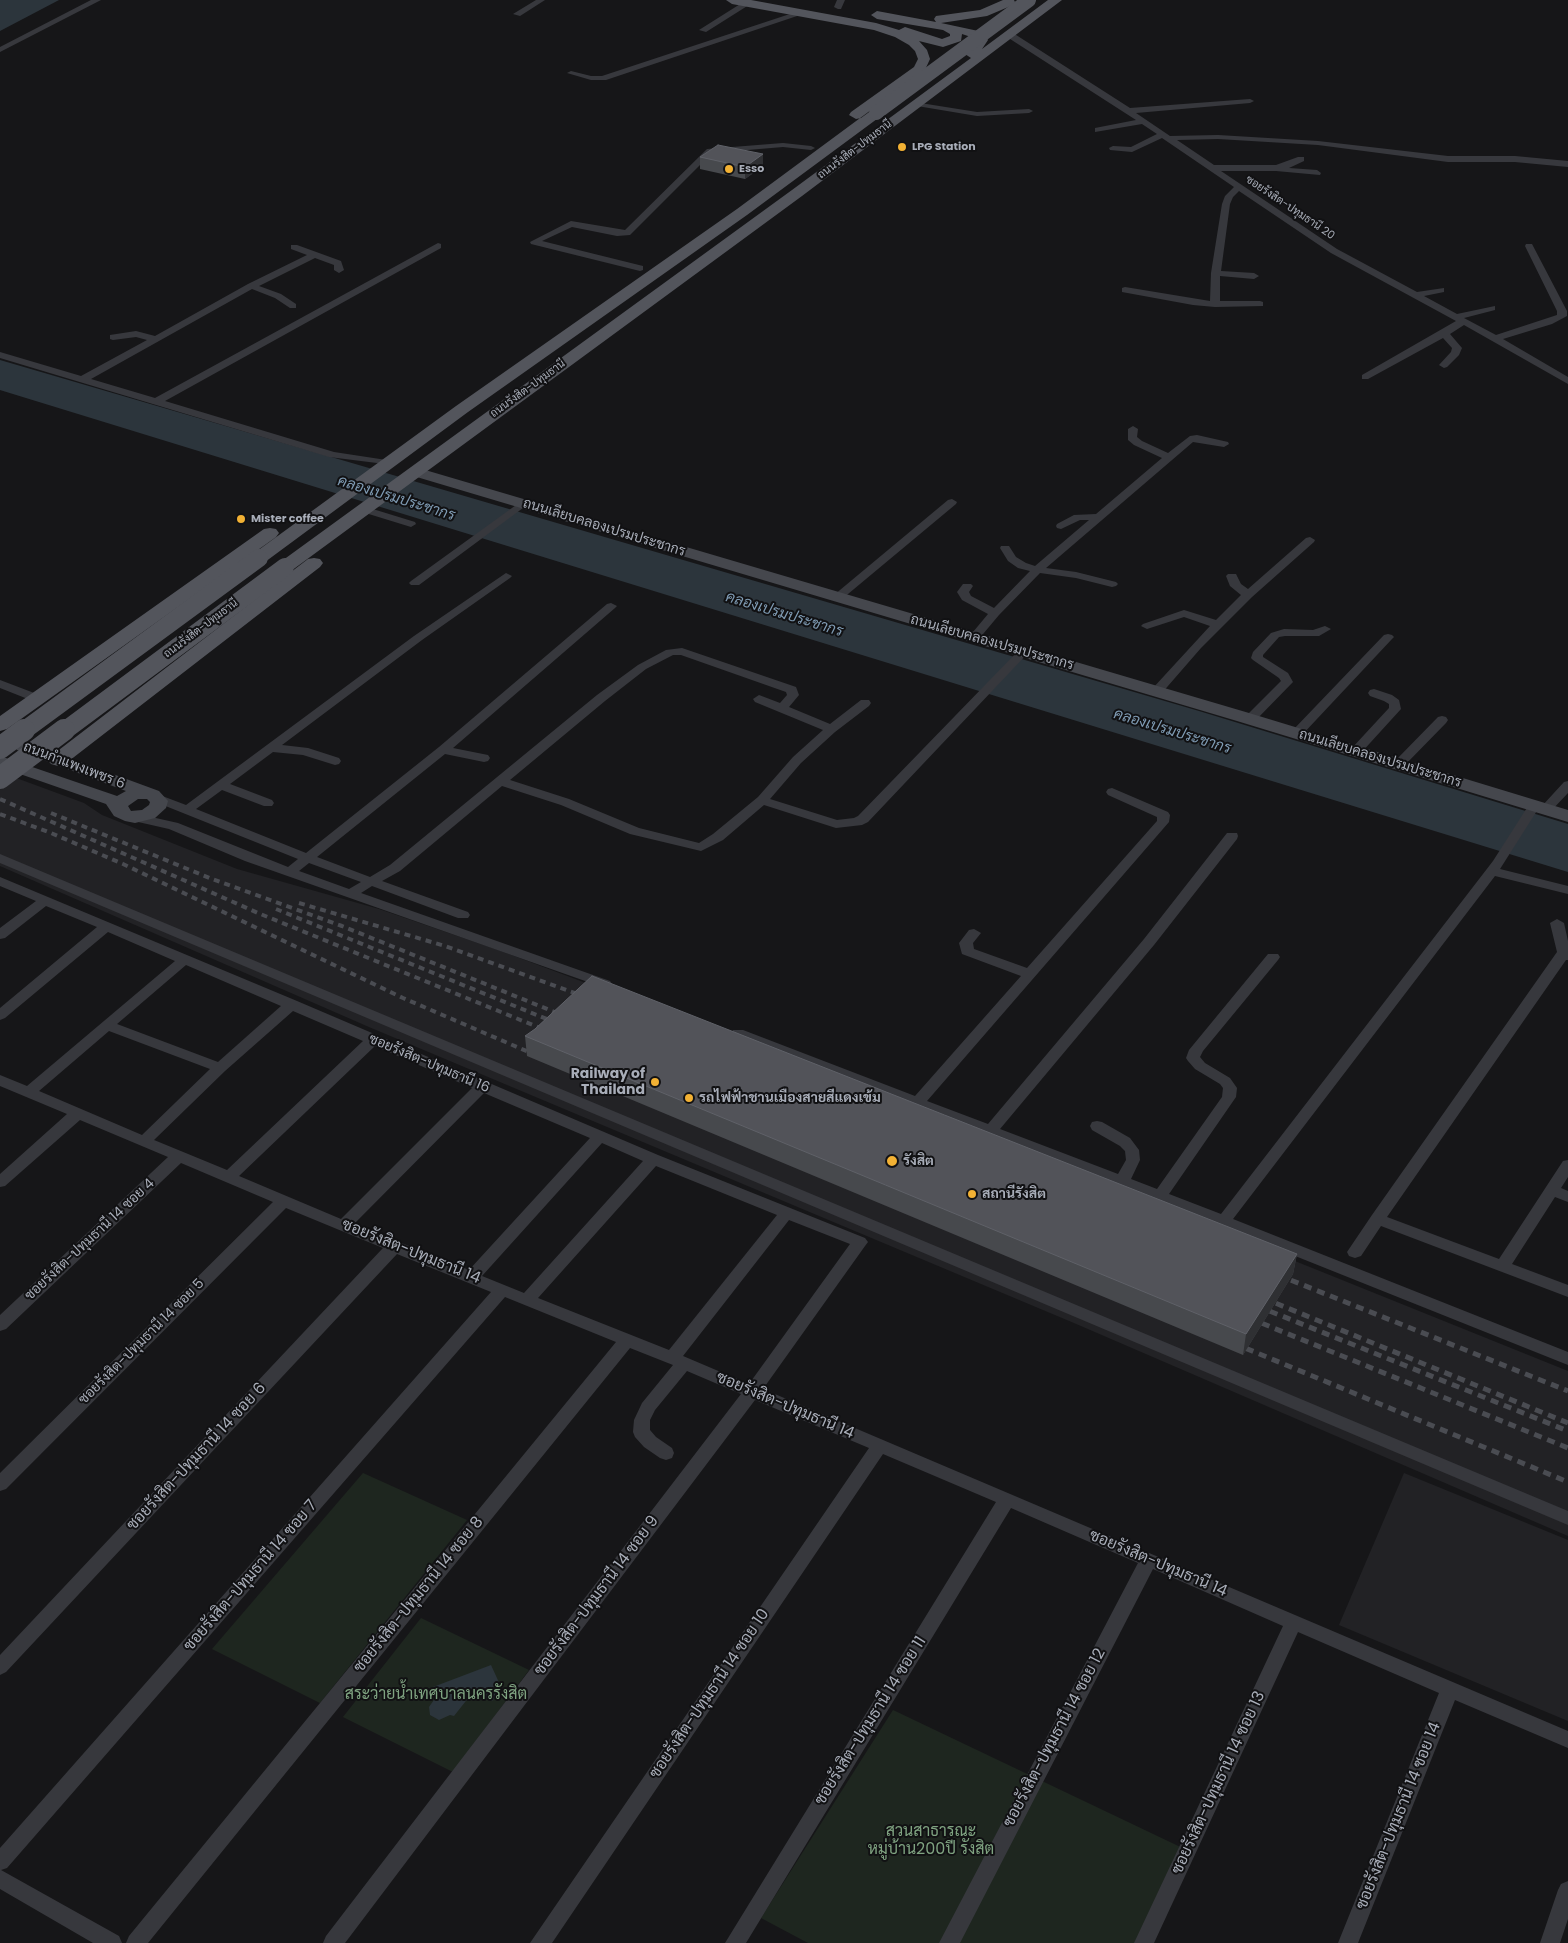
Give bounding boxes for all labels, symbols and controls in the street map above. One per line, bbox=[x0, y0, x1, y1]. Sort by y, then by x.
street label: ถนนรังสิต-ปทุมธานี bbox=[815, 118, 895, 182]
place label: LPG Station bbox=[912, 140, 976, 154]
marker: LPG Station bbox=[896, 141, 908, 153]
place label: Esso bbox=[739, 162, 764, 176]
marker: Esso bbox=[723, 163, 735, 175]
street label: ซอยรังสิต-ปทุมธานี 20 bbox=[1243, 173, 1337, 243]
street label: ถนนรังสิต-ปทุมธานี bbox=[488, 357, 568, 421]
water label: คลองเปรมประชากร bbox=[335, 473, 457, 525]
street label: ถนนเลียบคลองเปรมประชากร bbox=[521, 495, 687, 561]
place label: Mister coffee bbox=[251, 512, 324, 526]
marker: Mister coffee bbox=[235, 513, 247, 525]
water label: คลองเปรมประชากร bbox=[723, 589, 845, 641]
street label: ถนนรังสิต-ปทุมธานี bbox=[161, 597, 241, 661]
street label: ถนนเลียบคลองเปรมประชากร bbox=[908, 612, 1076, 674]
water label: คลองเปรมประชากร bbox=[1111, 706, 1233, 758]
street label: ถนนเลียบคลองเปรมประชากร bbox=[1297, 726, 1463, 792]
street label: ถนนกำแพงเพชร 6 bbox=[21, 739, 127, 793]
street label: ซอยรังสิต-ปทุมธานี 16 bbox=[366, 1031, 492, 1097]
place label: Railway of Thailand bbox=[571, 1066, 645, 1098]
marker: Railway of Thailand bbox=[649, 1076, 661, 1088]
place label: รถไฟฟ้าชานเมืองสายสีแดงเข้ม bbox=[699, 1090, 881, 1106]
marker: รถไฟฟ้าชานเมืองสายสีแดงเข้ม bbox=[683, 1092, 695, 1104]
place label: รังสิต bbox=[903, 1153, 934, 1169]
marker: รังสิต bbox=[885, 1154, 899, 1168]
street label: ซอยรังสิต-ปทุมธานี 14 ซอย 4 bbox=[22, 1176, 158, 1304]
place label: สถานีรังสิต bbox=[982, 1186, 1046, 1202]
marker: สถานีรังสิต bbox=[966, 1188, 978, 1200]
street label: ซอยรังสิต-ปทุมธานี 14 bbox=[339, 1215, 483, 1289]
street label: ซอยรังสิต-ปทุมธานี 14 ซอย 5 bbox=[76, 1276, 208, 1408]
street label: ซอยรังสิต-ปทุมธานี 14 bbox=[713, 1368, 857, 1444]
street label: ซอยรังสิต-ปทุมธานี 14 ซอย 6 bbox=[123, 1379, 271, 1535]
street label: ซอยรังสิต-ปทุมธานี 14 ซอย 7 bbox=[180, 1497, 322, 1655]
street label: ซอยรังสิต-ปทุมธานี 14 ซอย 9 bbox=[531, 1512, 663, 1680]
street label: ซอยรังสิต-ปทุมธานี 14 ซอย 8 bbox=[350, 1513, 488, 1677]
street label: ซอยรังสิต-ปทุมธานี 14 bbox=[1086, 1526, 1230, 1602]
street label: ซอยรังสิต-ปทุมธานี 14 ซอย 10 bbox=[646, 1606, 774, 1782]
street label: ซอยรังสิต-ปทุมธานี 14 ซอย 11 bbox=[811, 1633, 931, 1809]
street label: ซอยรังสิต-ปทุมธานี 14 ซอย 12 bbox=[1000, 1645, 1110, 1831]
park label: สระว่ายน้ำเทศบาลนครรังสิต bbox=[345, 1685, 527, 1705]
street label: ซอยรังสิต-ปทุมธานี 14 ซอย 13 bbox=[1168, 1688, 1270, 1878]
street label: ซอยรังสิต-ปทุมธานี 14 ซอย 14 bbox=[1353, 1720, 1445, 1912]
park label: สวนสาธารณะ หมู่บ้าน200ปี รังสิต bbox=[868, 1822, 994, 1860]

